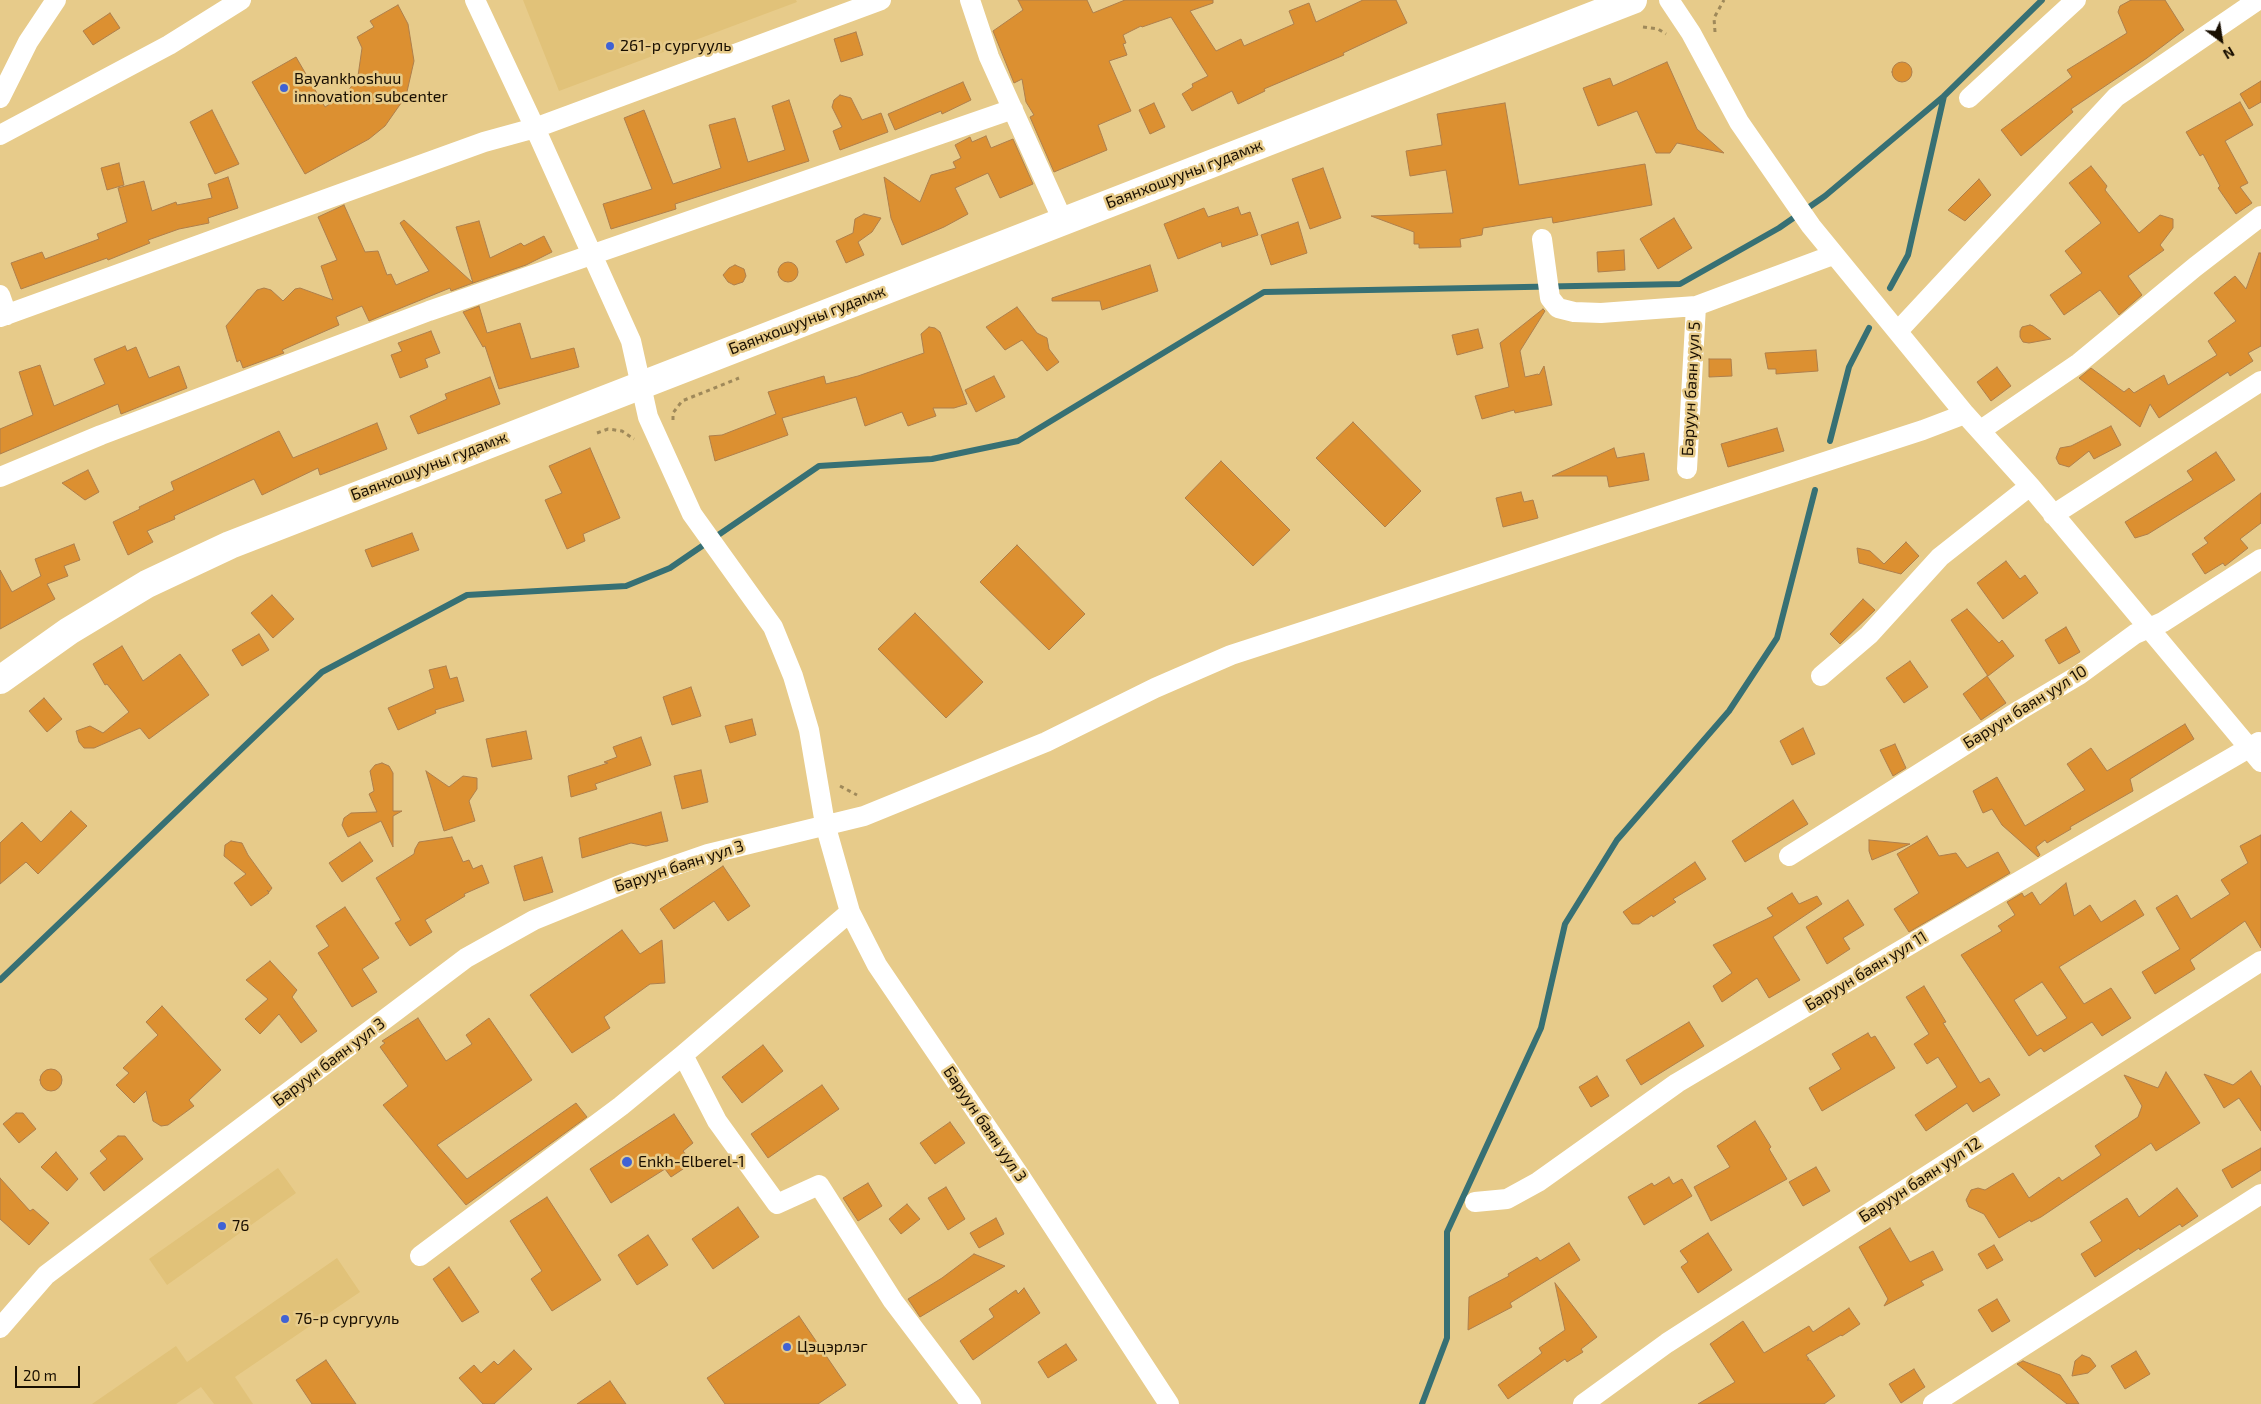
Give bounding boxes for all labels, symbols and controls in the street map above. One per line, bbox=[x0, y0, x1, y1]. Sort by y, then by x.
north arrow bbox=[2196, 15, 2246, 65]
place label: 261-р сургууль bbox=[620, 36, 731, 56]
marker: 261-р сургууль bbox=[604, 40, 616, 52]
text: N bbox=[2220, 43, 2238, 63]
place label: Bayankhoshuu innovation subcenter bbox=[294, 69, 448, 107]
marker: Bayankhoshuu innovation subcenter bbox=[278, 82, 290, 94]
street label: Баянхошууны гудамж bbox=[1103, 135, 1265, 213]
street label: Баянхошууны гудамж bbox=[726, 281, 888, 359]
street label: Баруун баян уул 5 bbox=[1678, 321, 1704, 457]
street label: Баянхошууны гудамж bbox=[348, 427, 510, 505]
street label: Баруун баян уул 10 bbox=[1960, 661, 2090, 753]
street label: Баруун баян уул 3 bbox=[612, 836, 746, 896]
street label: Баруун баян уул 11 bbox=[1802, 927, 1930, 1015]
street label: Баруун баян уул 3 bbox=[269, 1014, 389, 1110]
street label: Баруун баян уул 3 bbox=[939, 1063, 1031, 1185]
street label: Баруун баян уул 12 bbox=[1855, 1133, 1985, 1227]
place label: Enkh-Elberel-1 bbox=[638, 1152, 745, 1172]
marker: Enkh-Elberel-1 bbox=[620, 1155, 634, 1169]
place label: 76 bbox=[232, 1216, 249, 1236]
marker: 76 bbox=[216, 1220, 228, 1232]
place label: 76-р сургууль bbox=[295, 1309, 399, 1329]
marker: 76-р сургууль bbox=[279, 1313, 291, 1325]
place label: Цэцэрлэг bbox=[797, 1337, 868, 1357]
marker: Цэцэрлэг bbox=[781, 1341, 793, 1353]
scale bar bbox=[18, 1356, 82, 1388]
text: 20 m bbox=[23, 1366, 57, 1384]

